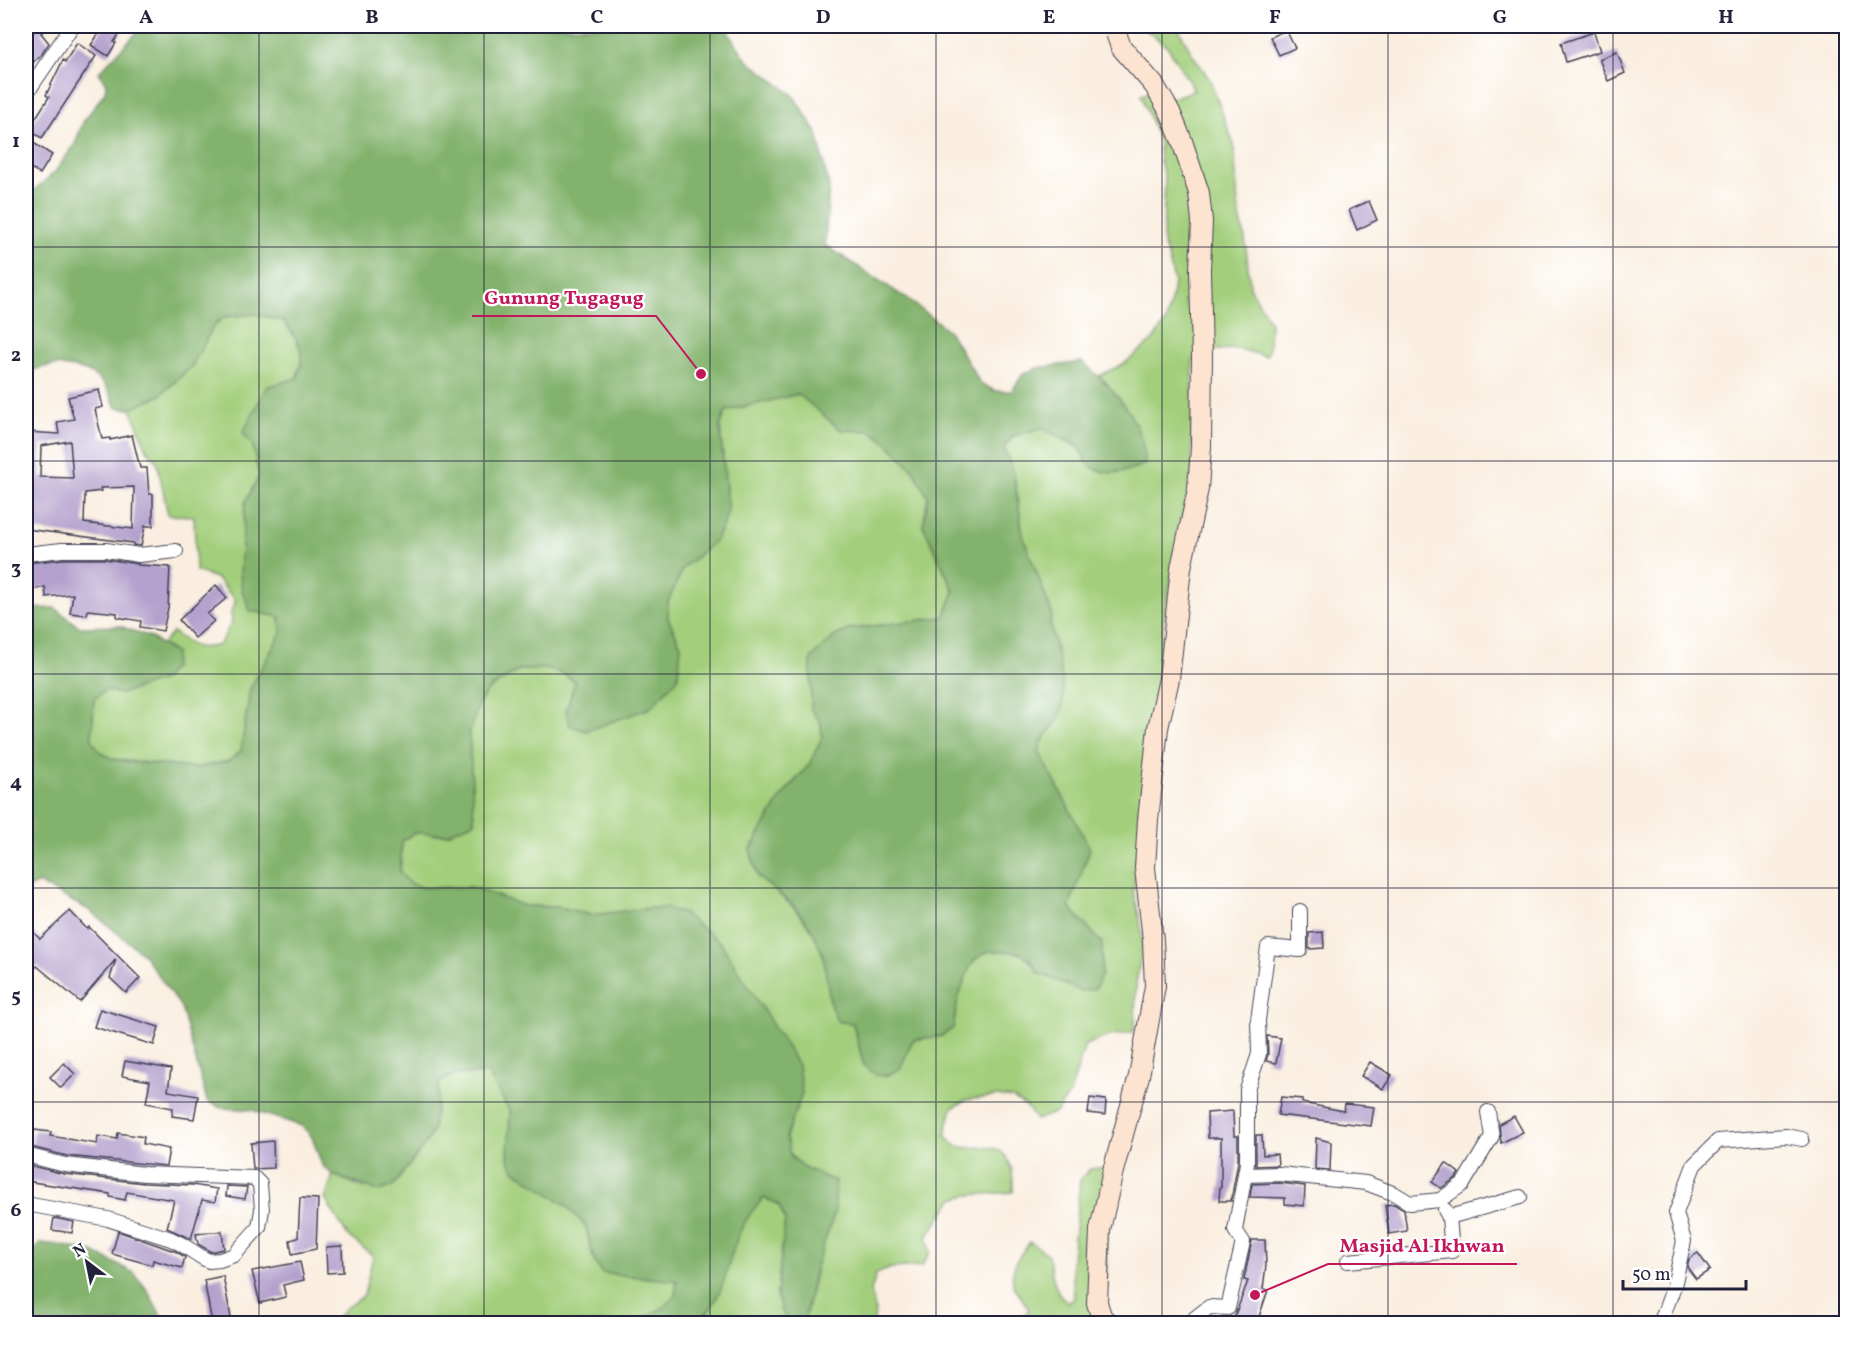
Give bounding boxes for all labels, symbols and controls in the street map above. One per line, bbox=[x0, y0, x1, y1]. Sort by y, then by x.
text: A bbox=[139, 4, 153, 32]
text: B bbox=[365, 4, 379, 32]
text: C bbox=[591, 4, 604, 32]
text: D bbox=[816, 4, 830, 32]
text: E bbox=[1043, 4, 1055, 32]
text: F bbox=[1269, 4, 1281, 32]
text: G bbox=[1493, 4, 1507, 32]
text: H bbox=[1718, 4, 1734, 32]
text: 1 bbox=[12, 128, 20, 156]
callout: Gunung Tugagug bbox=[472, 278, 656, 316]
text: Gunung Tugagug bbox=[484, 285, 644, 313]
text: 2 bbox=[11, 342, 21, 370]
text: 3 bbox=[11, 555, 21, 583]
text: 4 bbox=[10, 769, 22, 797]
text: 5 bbox=[11, 983, 21, 1011]
text: 6 bbox=[11, 1197, 22, 1225]
callout: Masjid Al Ikhwan bbox=[1328, 1226, 1517, 1264]
north arrow bbox=[57, 1232, 117, 1292]
text: Masjid Al Ikhwan bbox=[1339, 1233, 1505, 1261]
text: N bbox=[69, 1238, 91, 1263]
scale bar bbox=[1623, 1253, 1746, 1291]
text: 50 m bbox=[1632, 1263, 1671, 1288]

